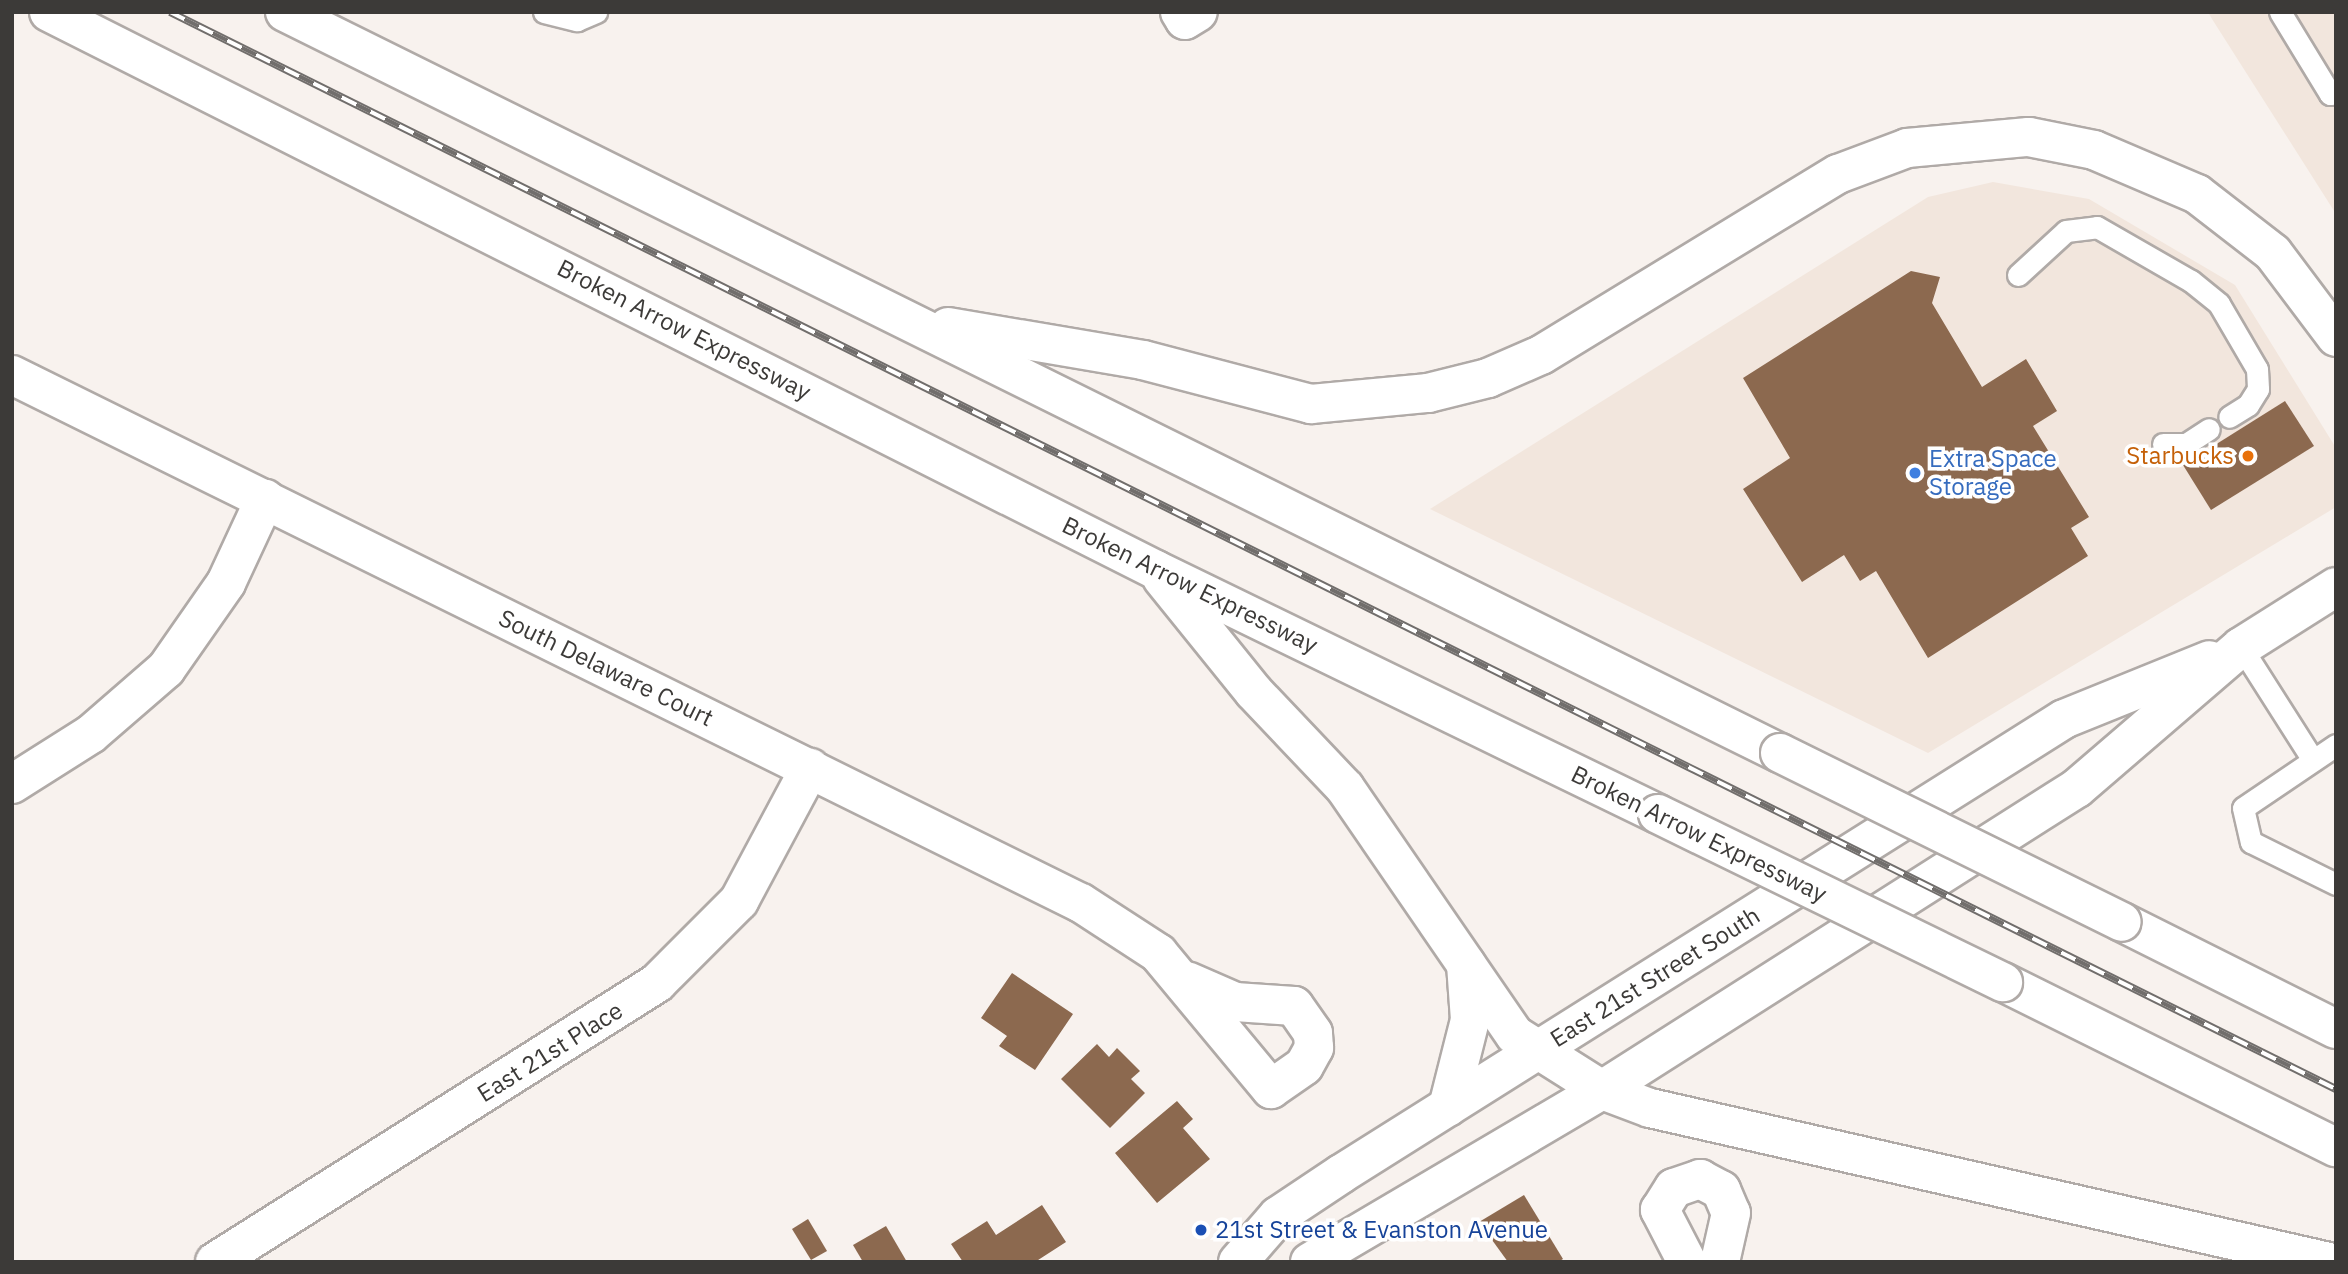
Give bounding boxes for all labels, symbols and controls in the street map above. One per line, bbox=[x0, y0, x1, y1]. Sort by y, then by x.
street label: Broken Arrow Expressway bbox=[552, 253, 816, 407]
place label: Starbucks bbox=[2126, 442, 2234, 470]
place label: Extra Space Storage bbox=[1929, 445, 2057, 501]
marker: Starbucks bbox=[2240, 448, 2256, 464]
marker: Extra Space Storage bbox=[1907, 465, 1923, 481]
street label: Broken Arrow Expressway bbox=[1058, 511, 1322, 659]
street label: South Delaware Court bbox=[494, 604, 718, 732]
street label: Broken Arrow Expressway bbox=[1567, 760, 1831, 908]
street label: East 21st Street South bbox=[1545, 901, 1765, 1053]
street label: East 21st Place bbox=[472, 996, 628, 1108]
place label: 21st Street & Evanston Avenue bbox=[1215, 1216, 1548, 1244]
marker: 21st Street & Evanston Avenue bbox=[1193, 1222, 1209, 1238]

